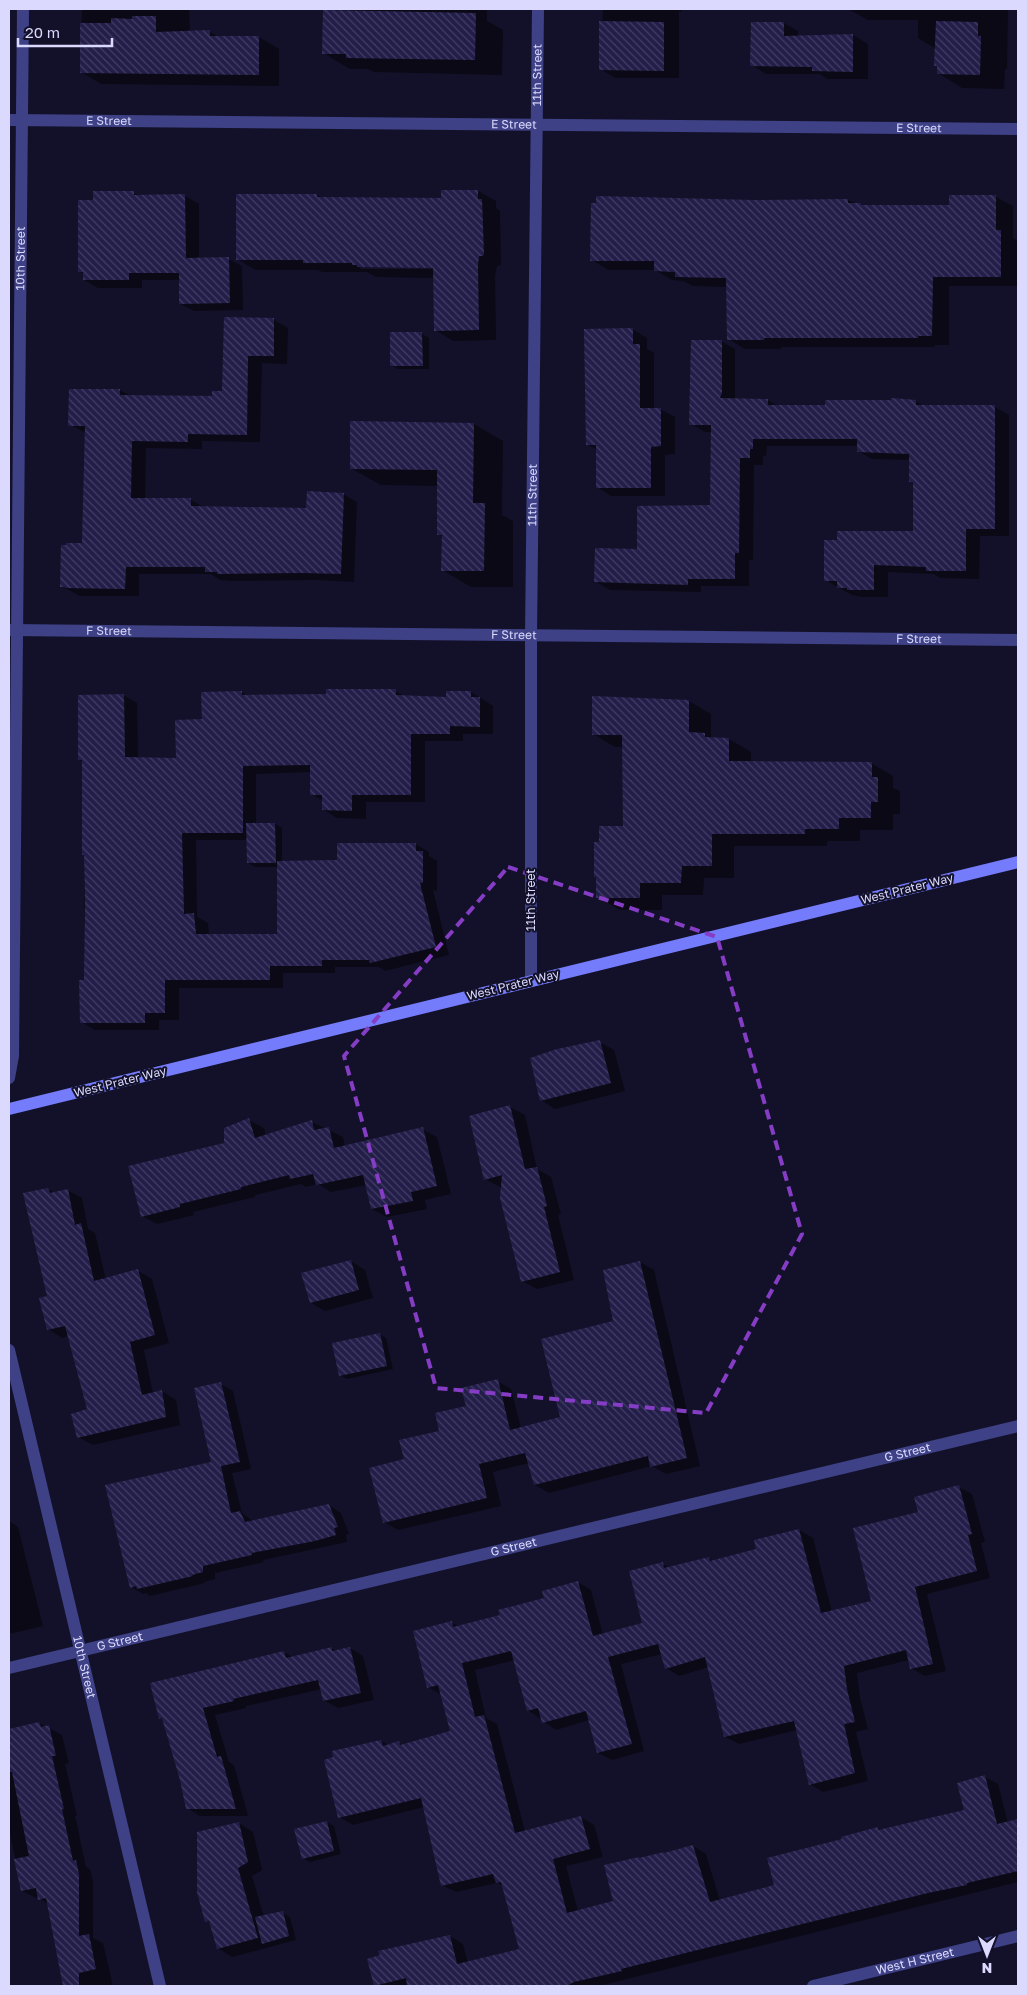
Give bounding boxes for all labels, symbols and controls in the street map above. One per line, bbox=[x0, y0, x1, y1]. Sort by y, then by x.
scale bar bbox=[18, 15, 111, 47]
text: 20 m bbox=[25, 23, 60, 41]
street label: 11th Street bbox=[529, 44, 545, 106]
street label: E Street bbox=[86, 113, 132, 128]
street label: E Street bbox=[491, 116, 537, 132]
street label: E Street bbox=[896, 120, 942, 135]
street label: 10th Street bbox=[12, 226, 28, 291]
street label: 11th Street bbox=[524, 464, 540, 526]
street label: F Street bbox=[86, 623, 132, 638]
street label: F Street bbox=[491, 627, 537, 642]
street label: F Street bbox=[896, 631, 942, 646]
street label: 11th Street bbox=[523, 869, 538, 931]
street label: West Prater Way bbox=[859, 870, 955, 907]
street label: West Prater Way bbox=[465, 966, 561, 1003]
street label: West Prater Way bbox=[72, 1063, 168, 1100]
street label: G Street bbox=[883, 1439, 932, 1465]
street label: G Street bbox=[489, 1534, 538, 1559]
street label: G Street bbox=[95, 1628, 145, 1654]
street label: 10th Street bbox=[70, 1634, 100, 1700]
north arrow bbox=[962, 1930, 1012, 1980]
street label: West H Street bbox=[874, 1944, 956, 1977]
text: N bbox=[982, 1960, 992, 1977]

